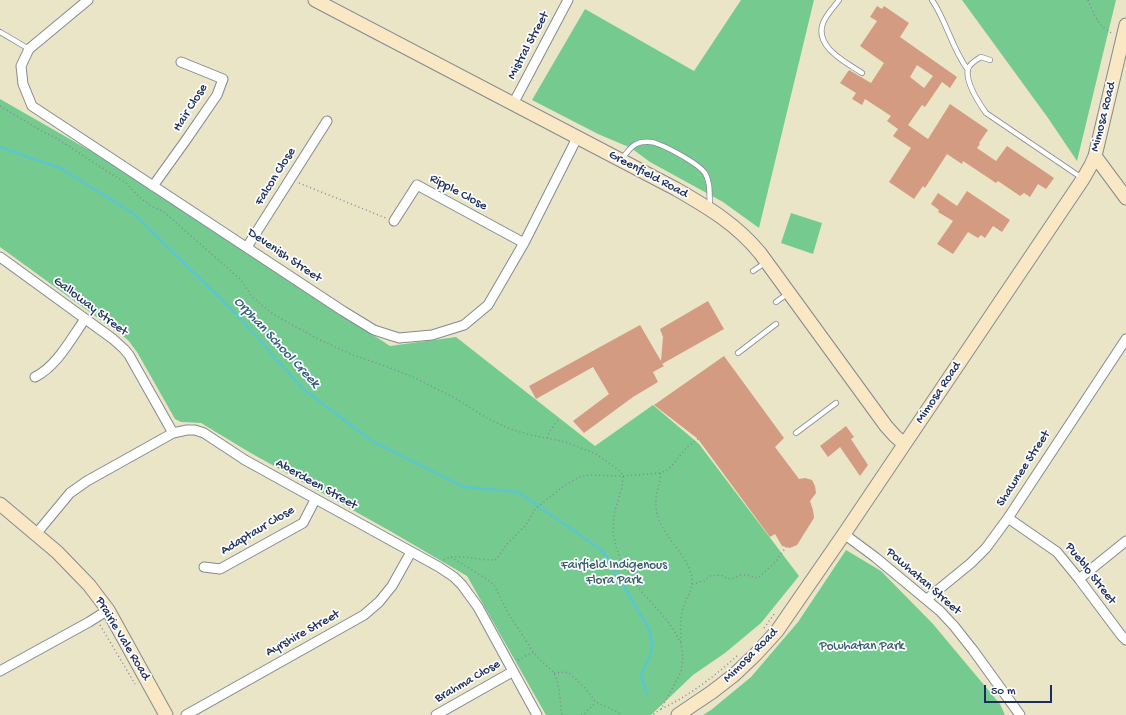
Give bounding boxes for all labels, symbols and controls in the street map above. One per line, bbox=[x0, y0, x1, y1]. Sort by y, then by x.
street label: Mistral Street bbox=[505, 10, 553, 82]
street label: Hair Close bbox=[170, 81, 212, 135]
street label: Mimosa Road bbox=[1088, 81, 1120, 153]
street label: Falcon Close bbox=[252, 145, 300, 209]
street label: Greenfield Road bbox=[606, 147, 690, 203]
street label: Ripple Close bbox=[426, 171, 490, 215]
street label: Devenish Street bbox=[244, 225, 324, 287]
street label: Galloway Street bbox=[50, 274, 130, 340]
water label: Orphan School Creek bbox=[229, 294, 323, 392]
street label: Mimosa Road bbox=[913, 359, 965, 427]
street label: Shawnee Street bbox=[994, 428, 1054, 510]
street label: Aberdeen Street bbox=[273, 456, 359, 514]
street label: Adaptaur Close bbox=[218, 503, 298, 559]
street label: Pueblo Street bbox=[1061, 540, 1119, 608]
street label: Powhatan Street bbox=[882, 545, 964, 619]
park label: Fairfield Indigenous Flora Park bbox=[561, 558, 667, 589]
street label: Prairie Vale Road bbox=[91, 594, 153, 684]
street label: Ayrshire Street bbox=[263, 607, 343, 661]
street label: Mimosa Road bbox=[720, 625, 782, 687]
park label: Powhatan Park bbox=[820, 639, 904, 655]
street label: Brahma Close bbox=[432, 657, 504, 707]
scale bar bbox=[986, 677, 1054, 703]
text: 50 m bbox=[991, 685, 1016, 699]

